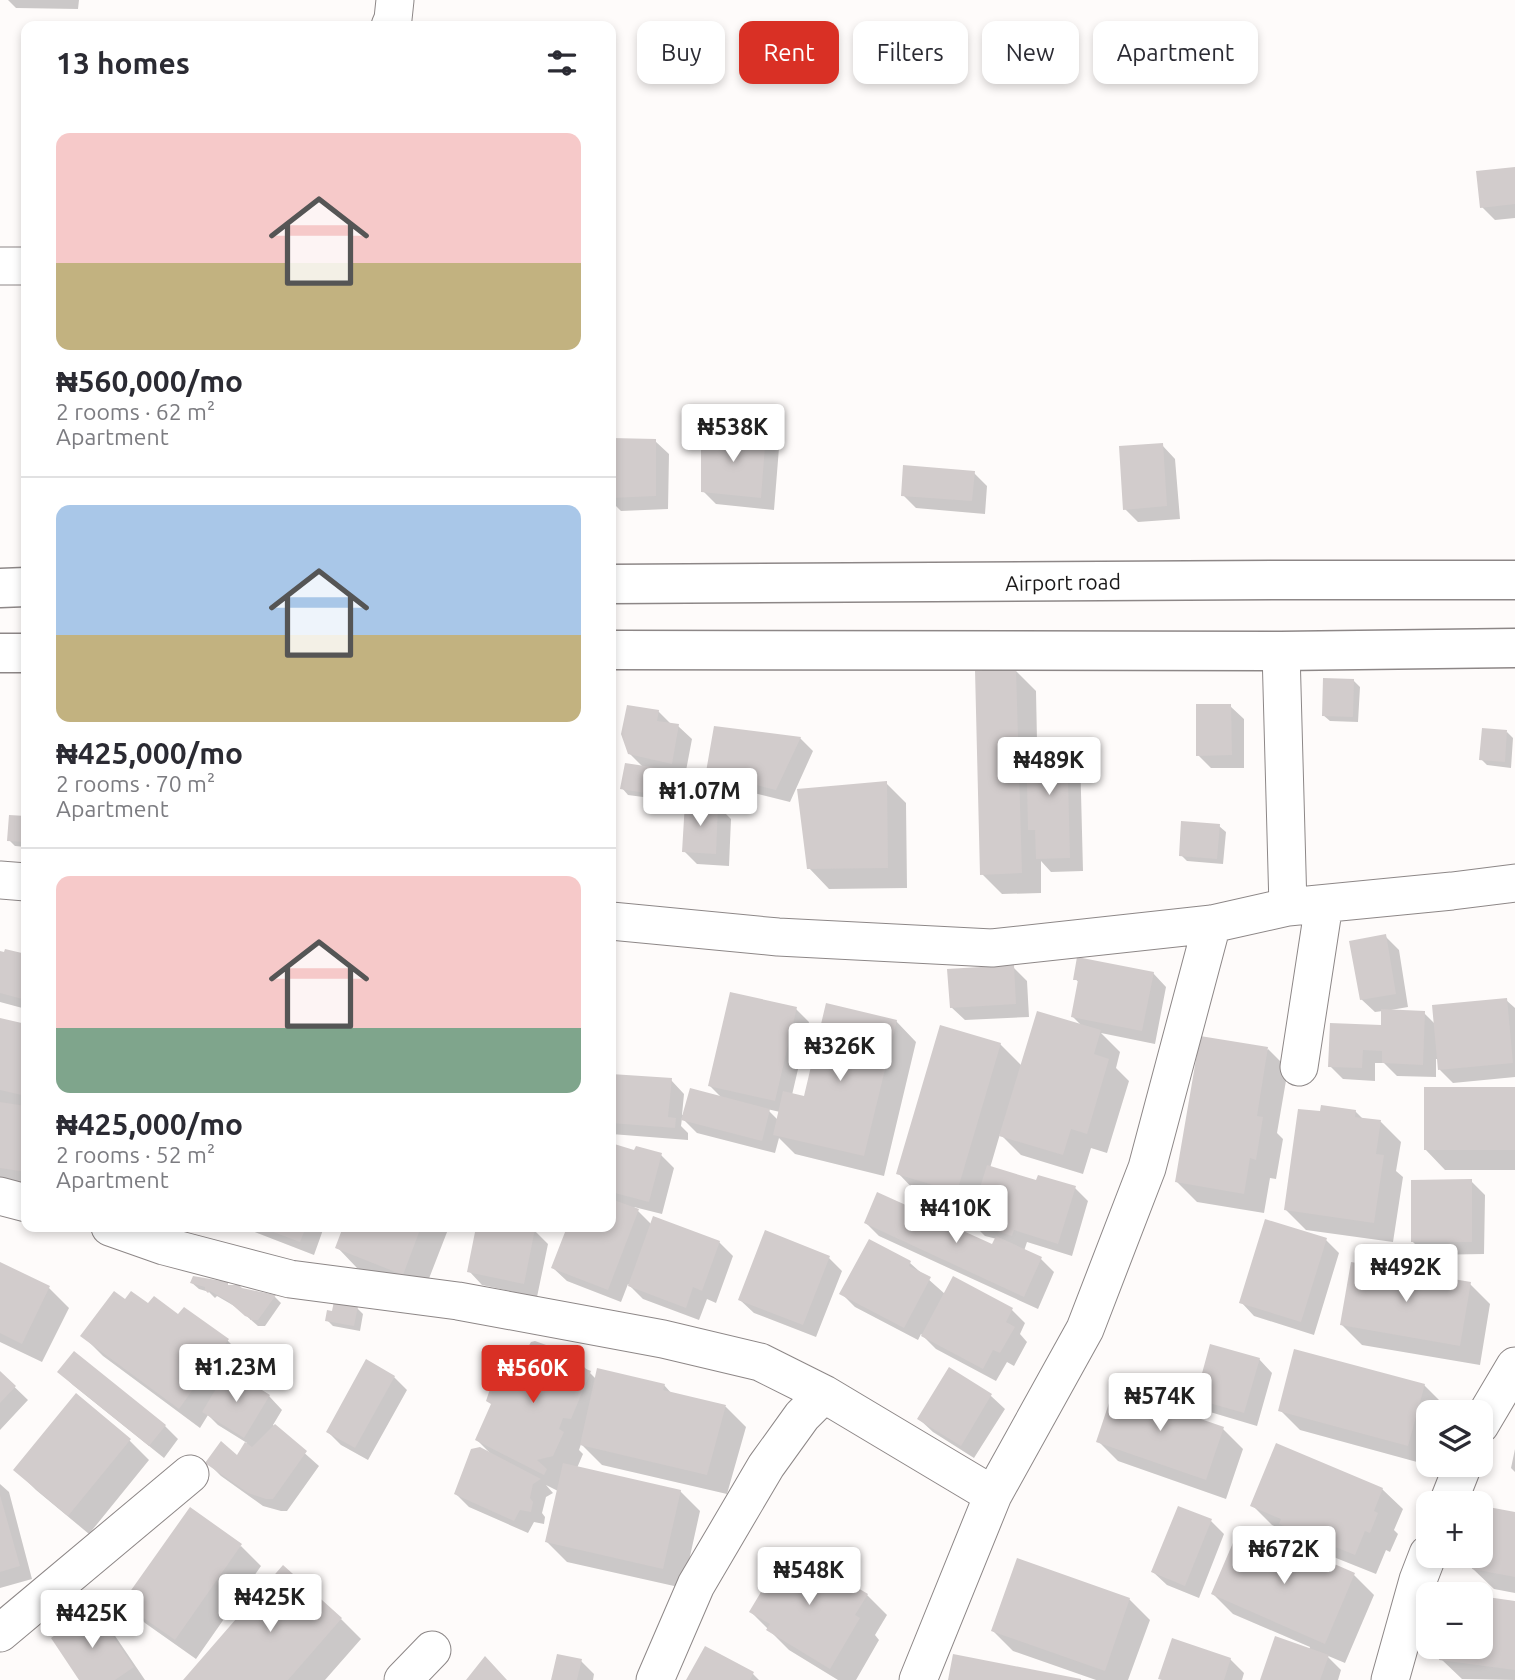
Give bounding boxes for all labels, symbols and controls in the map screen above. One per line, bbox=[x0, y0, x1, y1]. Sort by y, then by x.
chip: Buy bbox=[637, 21, 725, 84]
chip: Rent bbox=[739, 21, 839, 84]
chip: Filters bbox=[853, 21, 968, 84]
chip: New bbox=[982, 21, 1079, 84]
chip: Apartment bbox=[1093, 21, 1258, 84]
icon: filters bbox=[543, 44, 581, 82]
text: 13 homes bbox=[56, 46, 190, 80]
icon: home bbox=[256, 178, 382, 304]
text: ₦560,000/mo bbox=[56, 364, 243, 398]
text: 2 rooms · 62 m² bbox=[56, 399, 215, 424]
pin: ₦538K bbox=[684, 405, 782, 464]
text: ₦538K bbox=[698, 414, 768, 439]
text: Apartment bbox=[56, 424, 169, 449]
icon: home bbox=[256, 550, 382, 676]
street label: Airport road bbox=[1005, 569, 1121, 595]
text: ₦425,000/mo bbox=[56, 736, 243, 770]
pin: ₦489K bbox=[1000, 738, 1098, 797]
text: ₦489K bbox=[1014, 747, 1084, 772]
pin: ₦1.07M bbox=[643, 768, 757, 828]
text: 2 rooms · 70 m² bbox=[56, 771, 215, 796]
text: ₦1.07M bbox=[659, 778, 741, 803]
text: Apartment bbox=[56, 796, 169, 821]
icon: home bbox=[256, 921, 382, 1047]
pin: ₦326K bbox=[791, 1024, 889, 1083]
text: ₦326K bbox=[805, 1033, 875, 1058]
text: ₦425,000/mo bbox=[56, 1107, 243, 1141]
text: 2 rooms · 52 m² bbox=[56, 1142, 215, 1167]
text: Apartment bbox=[56, 1167, 169, 1192]
pin: ₦410K bbox=[907, 1186, 1005, 1245]
text: ₦410K bbox=[921, 1195, 991, 1220]
pin: ₦492K bbox=[1357, 1244, 1455, 1304]
text: ₦492K bbox=[1371, 1254, 1441, 1279]
pin: ₦1.23M bbox=[179, 1344, 293, 1404]
pin: ₦560K bbox=[484, 1346, 582, 1405]
text: ₦1.23M bbox=[195, 1354, 277, 1379]
text: ₦560K bbox=[498, 1355, 568, 1380]
pin: ₦574K bbox=[1111, 1374, 1209, 1433]
text: ₦574K bbox=[1125, 1383, 1195, 1408]
map controls bbox=[1416, 1400, 1493, 1659]
button: layers bbox=[1416, 1400, 1493, 1477]
button: + bbox=[1416, 1491, 1493, 1568]
pin: ₦672K bbox=[1235, 1526, 1333, 1586]
text: ₦672K bbox=[1249, 1536, 1319, 1561]
pin: ₦548K bbox=[760, 1548, 858, 1607]
text: ₦548K bbox=[774, 1557, 844, 1582]
pin: ₦425K bbox=[221, 1574, 319, 1634]
button: − bbox=[1416, 1582, 1493, 1659]
text: ₦425K bbox=[235, 1584, 305, 1609]
pin: ₦425K bbox=[43, 1590, 141, 1650]
text: ₦425K bbox=[57, 1600, 127, 1625]

